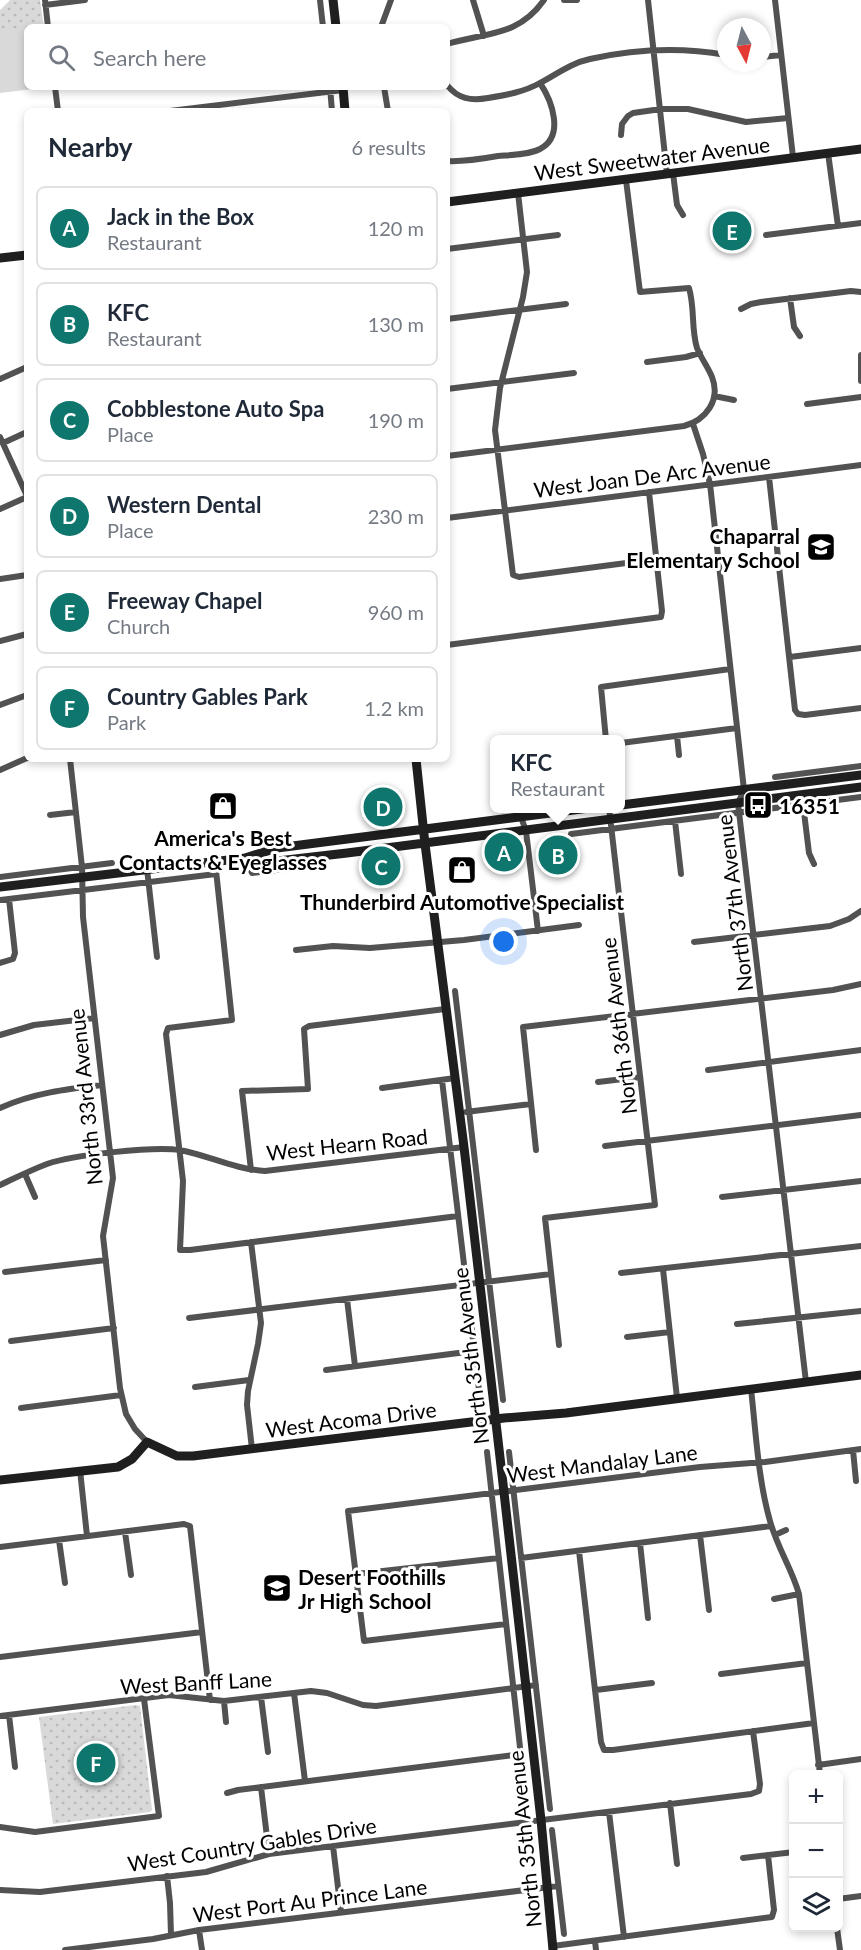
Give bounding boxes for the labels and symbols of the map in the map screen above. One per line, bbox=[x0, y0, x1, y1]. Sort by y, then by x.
north arrow bbox=[717, 18, 771, 72]
street label: West Sweetwater Avenue bbox=[533, 131, 771, 185]
pin: E bbox=[712, 208, 752, 254]
street label: West Joan De Arc Avenue bbox=[532, 448, 772, 502]
place label: Chaparral Elementary School bbox=[626, 523, 800, 572]
school or university icon: Chaparral Elementary School bbox=[805, 531, 837, 563]
pin: D bbox=[364, 784, 403, 830]
bus stop icon: 16351 bbox=[742, 789, 774, 821]
shop icon: America's Best Contacts & Eyeglasses bbox=[207, 790, 239, 822]
place label: 16351 bbox=[779, 793, 840, 818]
street label: North 37th Avenue bbox=[711, 813, 757, 993]
place label: America's Best Contacts & Eyeglasses bbox=[119, 825, 327, 874]
pin: A bbox=[484, 830, 524, 874]
pin: B bbox=[538, 832, 578, 878]
pin: C bbox=[362, 844, 400, 888]
shop icon: Thunderbird Automotive Specialist bbox=[446, 854, 478, 886]
place label: Thunderbird Automotive Specialist bbox=[300, 889, 624, 914]
your location bbox=[489, 927, 518, 956]
street label: North 36th Avenue bbox=[595, 936, 641, 1116]
street label: North 33rd Avenue bbox=[63, 1007, 107, 1187]
street label: West Hearn Road bbox=[265, 1123, 429, 1165]
street label: North 35th Avenue bbox=[447, 1266, 493, 1446]
street label: West Acoma Drive bbox=[264, 1396, 438, 1442]
street label: West Mandalay Lane bbox=[505, 1439, 699, 1487]
place label: Desert Foothills Jr High School bbox=[298, 1564, 446, 1613]
school or university icon: Desert Foothills Jr High School bbox=[261, 1572, 293, 1604]
street label: West Banff Lane bbox=[119, 1666, 273, 1698]
pin: F bbox=[76, 1740, 116, 1786]
street label: North 35th Avenue bbox=[502, 1749, 546, 1929]
street label: West Country Gables Drive bbox=[126, 1812, 378, 1876]
street label: West Port Au Prince Lane bbox=[192, 1873, 428, 1927]

